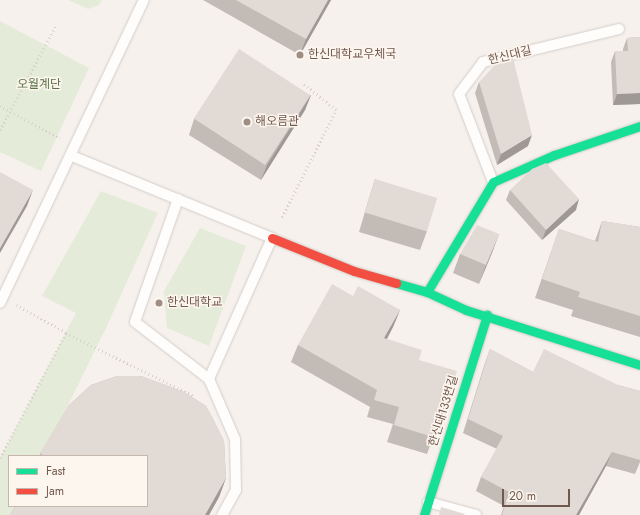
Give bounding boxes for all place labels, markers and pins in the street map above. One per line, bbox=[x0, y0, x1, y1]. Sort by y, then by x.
place label: 한신대학교우체국 bbox=[308, 48, 396, 62]
marker: 한신대학교우체국 bbox=[295, 50, 305, 60]
place label: 해오름관 bbox=[255, 115, 299, 129]
marker: 해오름관 bbox=[242, 117, 252, 127]
place label: 한신대학교 bbox=[167, 296, 222, 310]
marker: 한신대학교 bbox=[154, 298, 164, 308]

